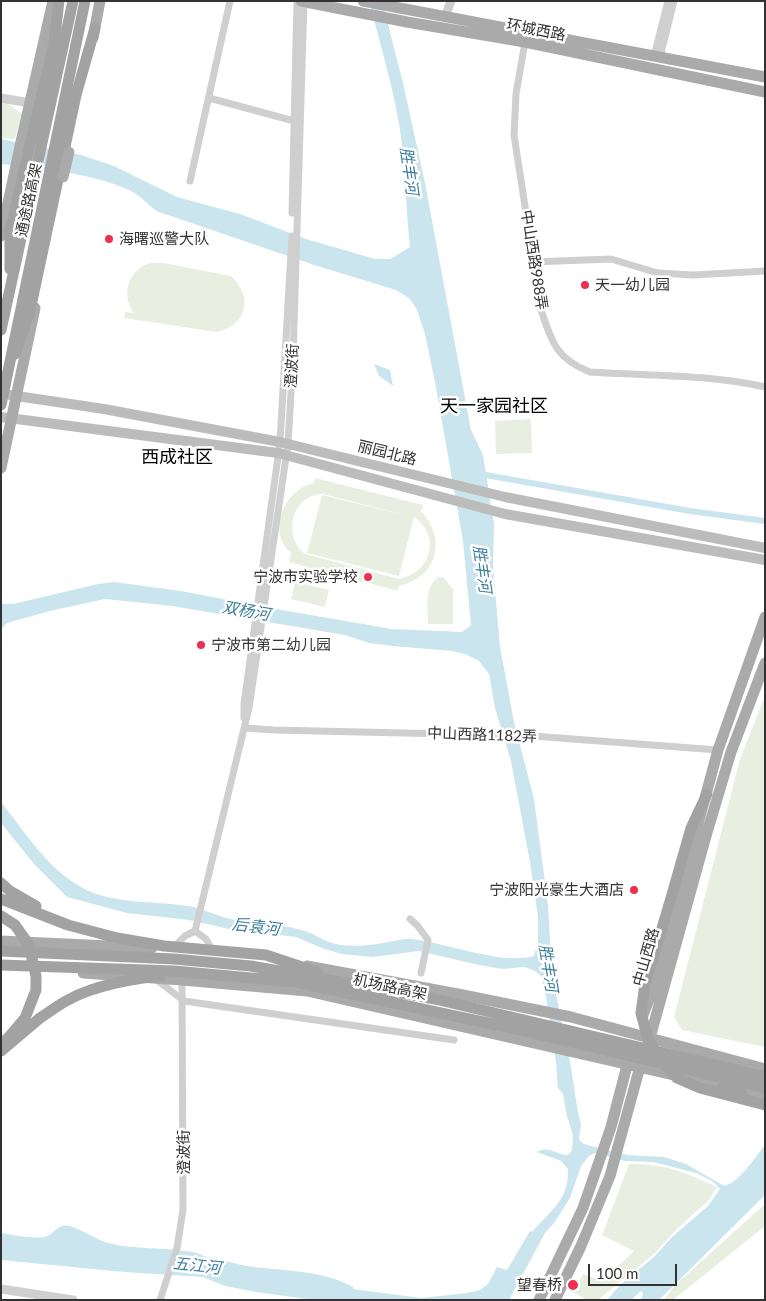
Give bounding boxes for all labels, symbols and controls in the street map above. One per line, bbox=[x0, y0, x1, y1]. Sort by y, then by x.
street label: 环城西路 bbox=[505, 15, 567, 45]
water label: 胜丰河 bbox=[396, 146, 422, 196]
street label: 通途路高架 bbox=[12, 161, 46, 239]
street label: 中山西路988弄 bbox=[517, 209, 551, 311]
place label: 海曙巡警大队 bbox=[119, 230, 209, 248]
marker: 海曙巡警大队 bbox=[103, 233, 115, 245]
place label: 天一幼儿园 bbox=[595, 276, 670, 294]
marker: 天一幼儿园 bbox=[579, 279, 591, 291]
street label: 澄波街 bbox=[282, 343, 302, 389]
district label: 天一家园社区 bbox=[440, 395, 548, 417]
street label: 丽园北路 bbox=[356, 437, 418, 469]
district label: 西成社区 bbox=[141, 446, 213, 468]
water label: 胜丰河 bbox=[469, 544, 495, 594]
place label: 宁波市实验学校 bbox=[253, 568, 358, 586]
marker: 宁波市实验学校 bbox=[362, 571, 374, 583]
water label: 双杨河 bbox=[221, 597, 271, 625]
place label: 宁波市第二幼儿园 bbox=[211, 636, 331, 654]
marker: 宁波市第二幼儿园 bbox=[195, 639, 207, 651]
street label: 中山西路1182弄 bbox=[427, 724, 537, 746]
place label: 宁波阳光豪生大酒店 bbox=[489, 881, 624, 899]
marker: 宁波阳光豪生大酒店 bbox=[628, 884, 640, 896]
water label: 后袁河 bbox=[231, 915, 281, 939]
street label: 中山西路 bbox=[629, 926, 663, 988]
water label: 胜丰河 bbox=[535, 943, 561, 993]
street label: 机场路高架 bbox=[351, 970, 429, 1004]
street label: 澄波街 bbox=[175, 1130, 193, 1174]
water label: 五江河 bbox=[172, 1254, 222, 1278]
scale bar bbox=[591, 1254, 680, 1286]
text: 100 m bbox=[596, 1264, 638, 1282]
place label: 望春桥 bbox=[517, 1276, 562, 1294]
marker: 望春桥 bbox=[566, 1278, 580, 1292]

